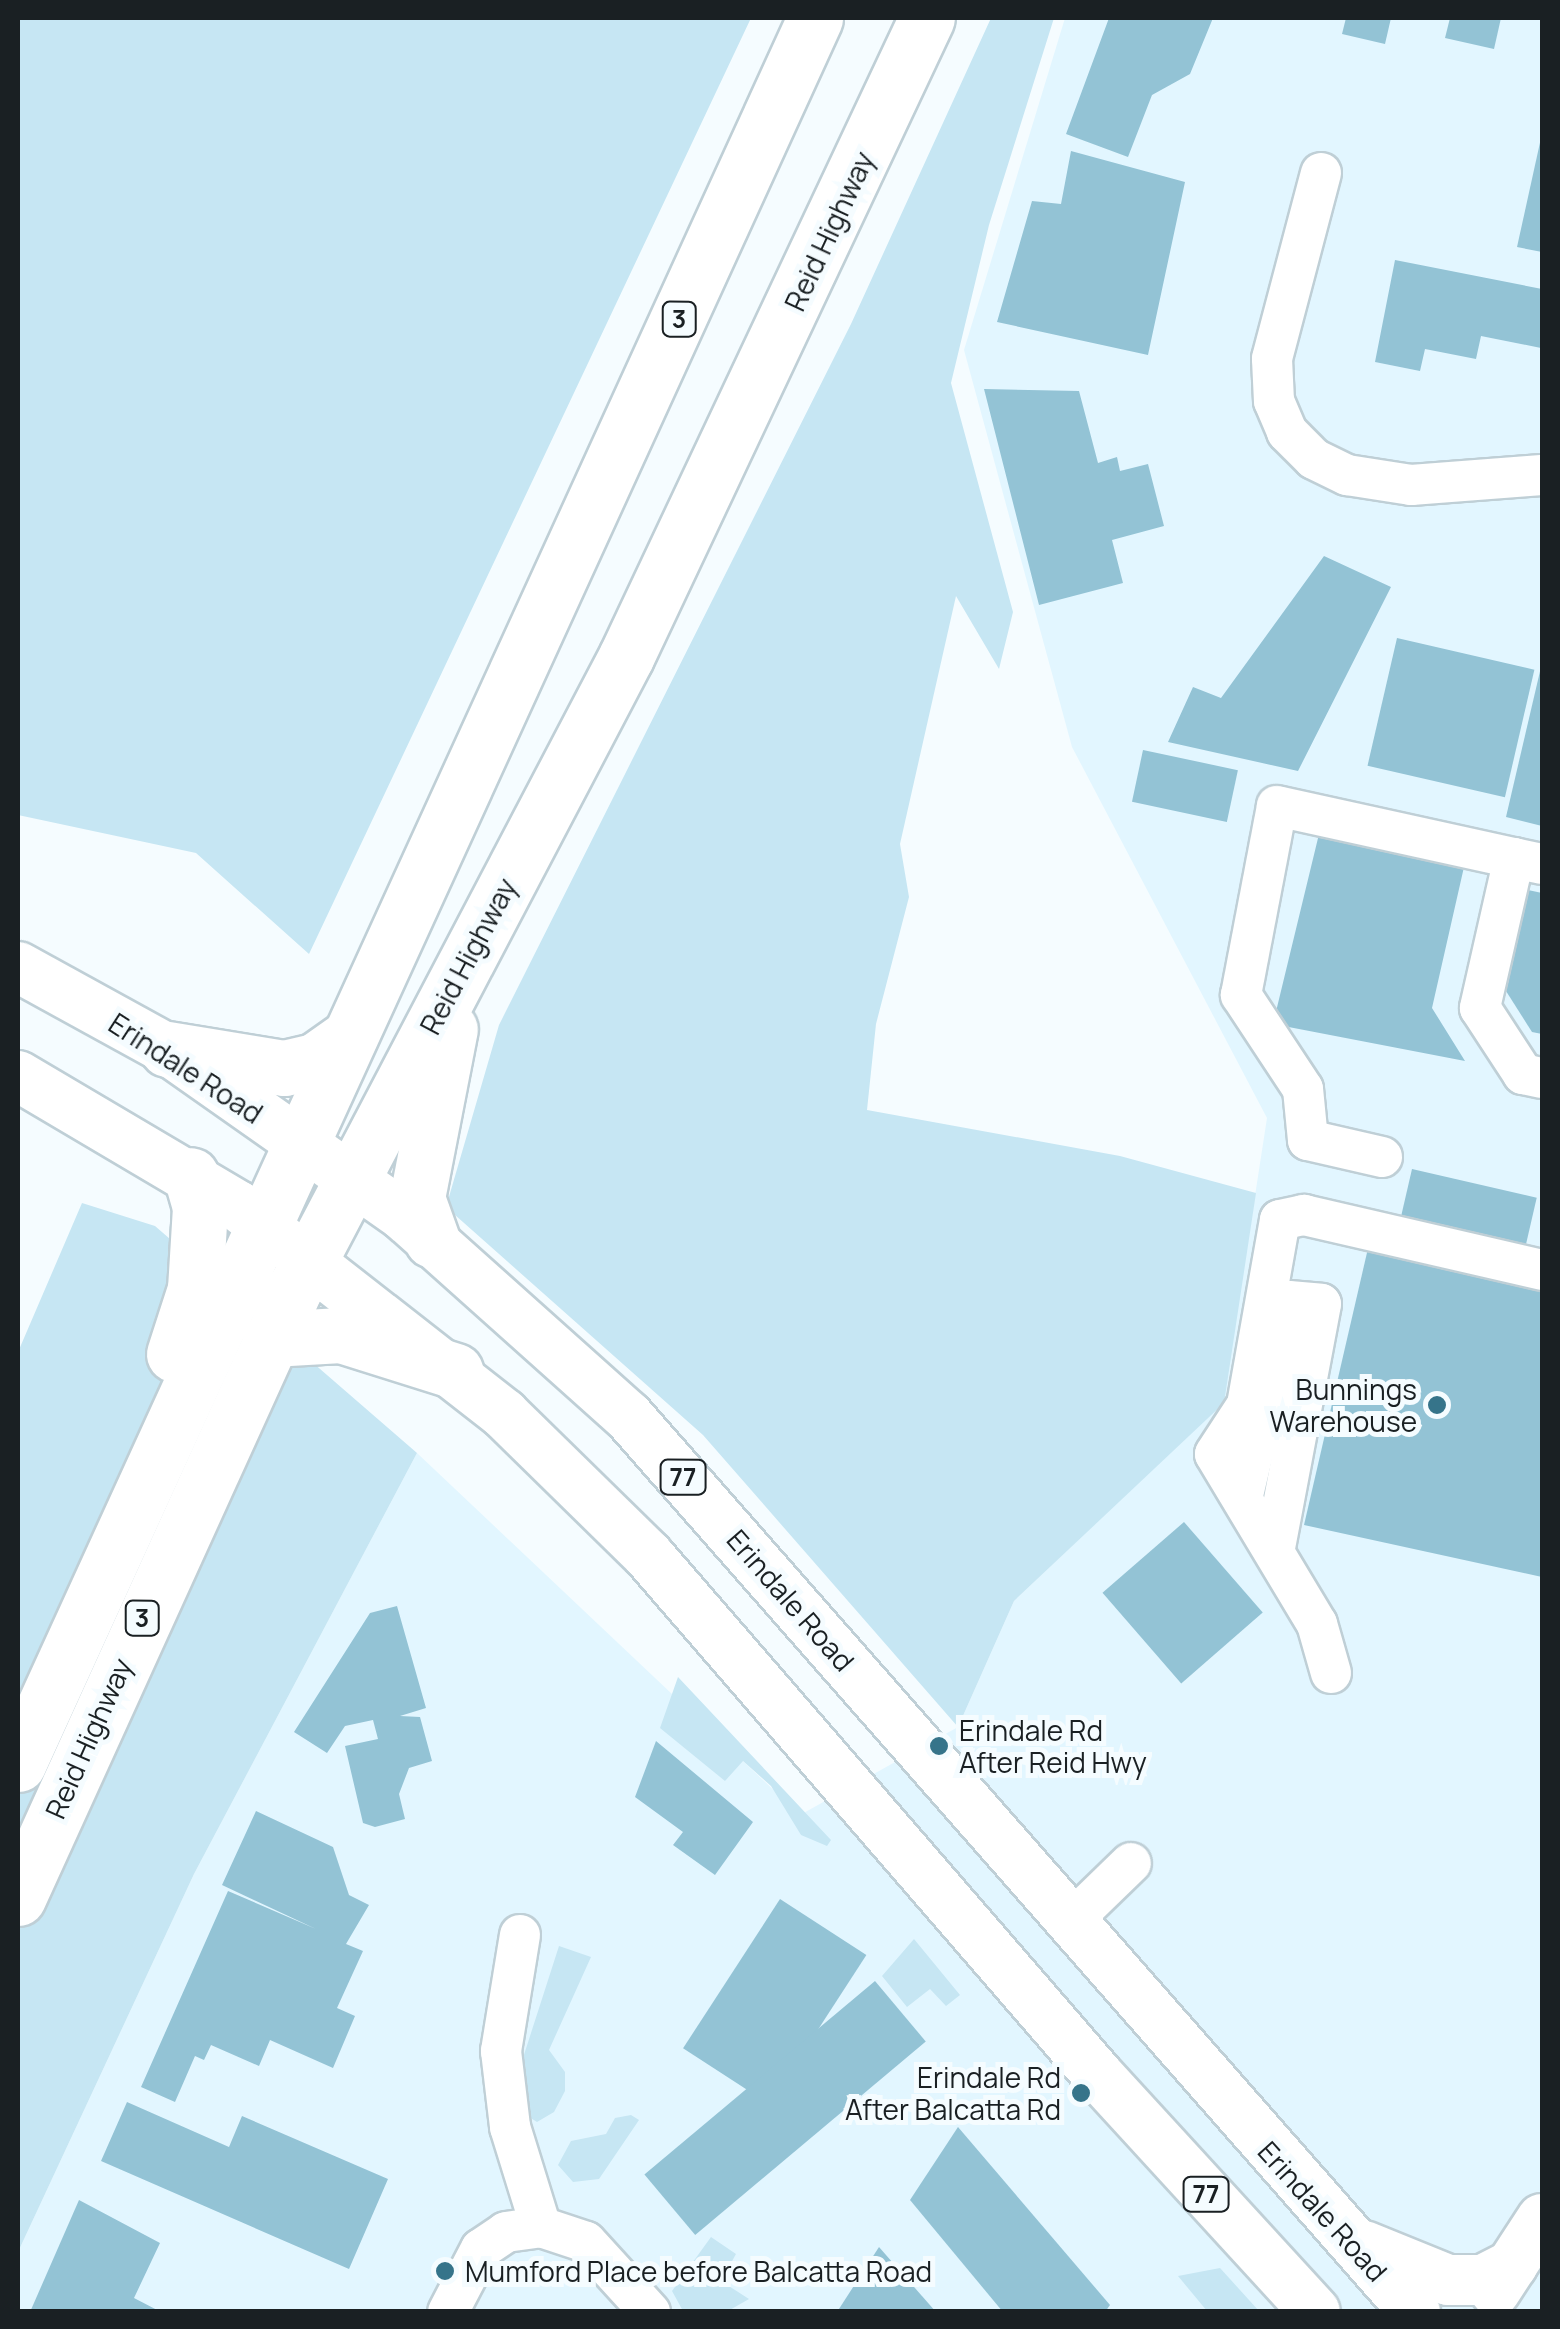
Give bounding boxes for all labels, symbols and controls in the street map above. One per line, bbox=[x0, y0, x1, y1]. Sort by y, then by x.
street label: Reid Highway bbox=[777, 146, 881, 316]
road number: 3 bbox=[662, 299, 696, 339]
street label: Reid Highway bbox=[413, 872, 523, 1040]
street label: Erindale Road bbox=[103, 1006, 269, 1130]
place label: Bunnings Warehouse bbox=[1269, 1372, 1417, 1438]
marker: Bunnings Warehouse bbox=[1426, 1394, 1448, 1416]
road number: 77 bbox=[658, 1457, 708, 1497]
street label: Erindale Road bbox=[721, 1523, 861, 1677]
road number: 3 bbox=[124, 1598, 160, 1638]
street label: Reid Highway bbox=[38, 1653, 138, 1823]
place label: Erindale Rd After Reid Hwy bbox=[959, 1713, 1147, 1779]
marker: Erindale Rd After Reid Hwy bbox=[928, 1735, 950, 1757]
place label: Erindale Rd After Balcatta Rd bbox=[845, 2060, 1061, 2126]
marker: Erindale Rd After Balcatta Rd bbox=[1070, 2082, 1092, 2104]
street label: Erindale Road bbox=[1252, 2134, 1394, 2288]
road number: 77 bbox=[1181, 2174, 1231, 2214]
place label: Mumford Place before Balcatta Road bbox=[465, 2254, 932, 2288]
marker: Mumford Place before Balcatta Road bbox=[434, 2260, 456, 2282]

